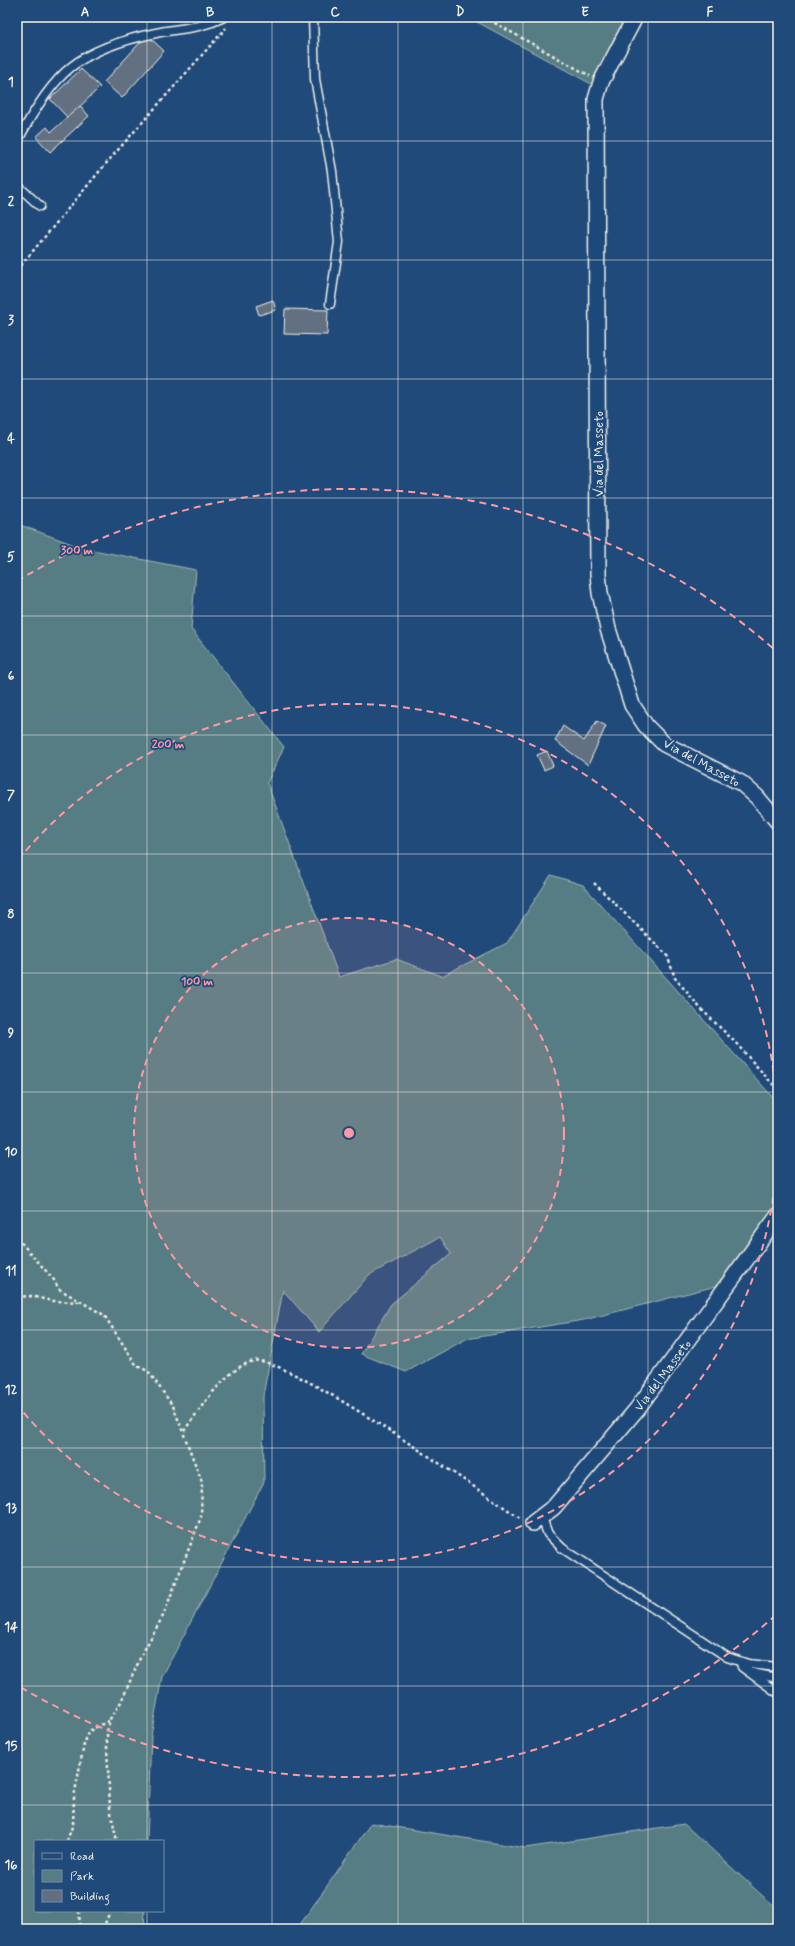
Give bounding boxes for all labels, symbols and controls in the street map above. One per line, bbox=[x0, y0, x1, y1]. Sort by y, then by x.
text: A bbox=[81, 4, 89, 21]
text: B bbox=[206, 4, 215, 21]
text: C bbox=[330, 4, 340, 21]
text: D bbox=[456, 4, 465, 21]
text: E bbox=[581, 4, 589, 21]
text: F bbox=[707, 4, 714, 21]
text: 1 bbox=[8, 74, 14, 91]
text: 2 bbox=[8, 193, 15, 210]
text: 3 bbox=[8, 312, 14, 329]
street label: Via del Masseto bbox=[591, 411, 608, 497]
text: 4 bbox=[7, 431, 15, 448]
text: 300 m bbox=[61, 543, 94, 559]
text: 5 bbox=[7, 549, 15, 566]
text: 6 bbox=[8, 668, 15, 685]
street label: Via del Masseto bbox=[660, 735, 743, 791]
text: 200 m bbox=[152, 737, 185, 753]
text: 7 bbox=[7, 787, 15, 804]
text: 8 bbox=[7, 906, 15, 923]
text: 100 m bbox=[181, 974, 214, 990]
text: 9 bbox=[8, 1025, 15, 1042]
centre of rings bbox=[342, 1126, 356, 1140]
text: 10 bbox=[4, 1144, 18, 1161]
text: 11 bbox=[5, 1263, 17, 1280]
street label: Via del Masseto bbox=[631, 1337, 696, 1415]
text: 12 bbox=[5, 1382, 17, 1399]
text: 13 bbox=[5, 1500, 17, 1517]
text: 14 bbox=[4, 1619, 18, 1636]
text: 15 bbox=[5, 1738, 17, 1755]
legend bbox=[34, 1840, 164, 1912]
text: Road bbox=[70, 1849, 94, 1865]
text: 16 bbox=[4, 1857, 18, 1874]
text: Park bbox=[70, 1869, 94, 1885]
text: Building bbox=[70, 1889, 110, 1906]

